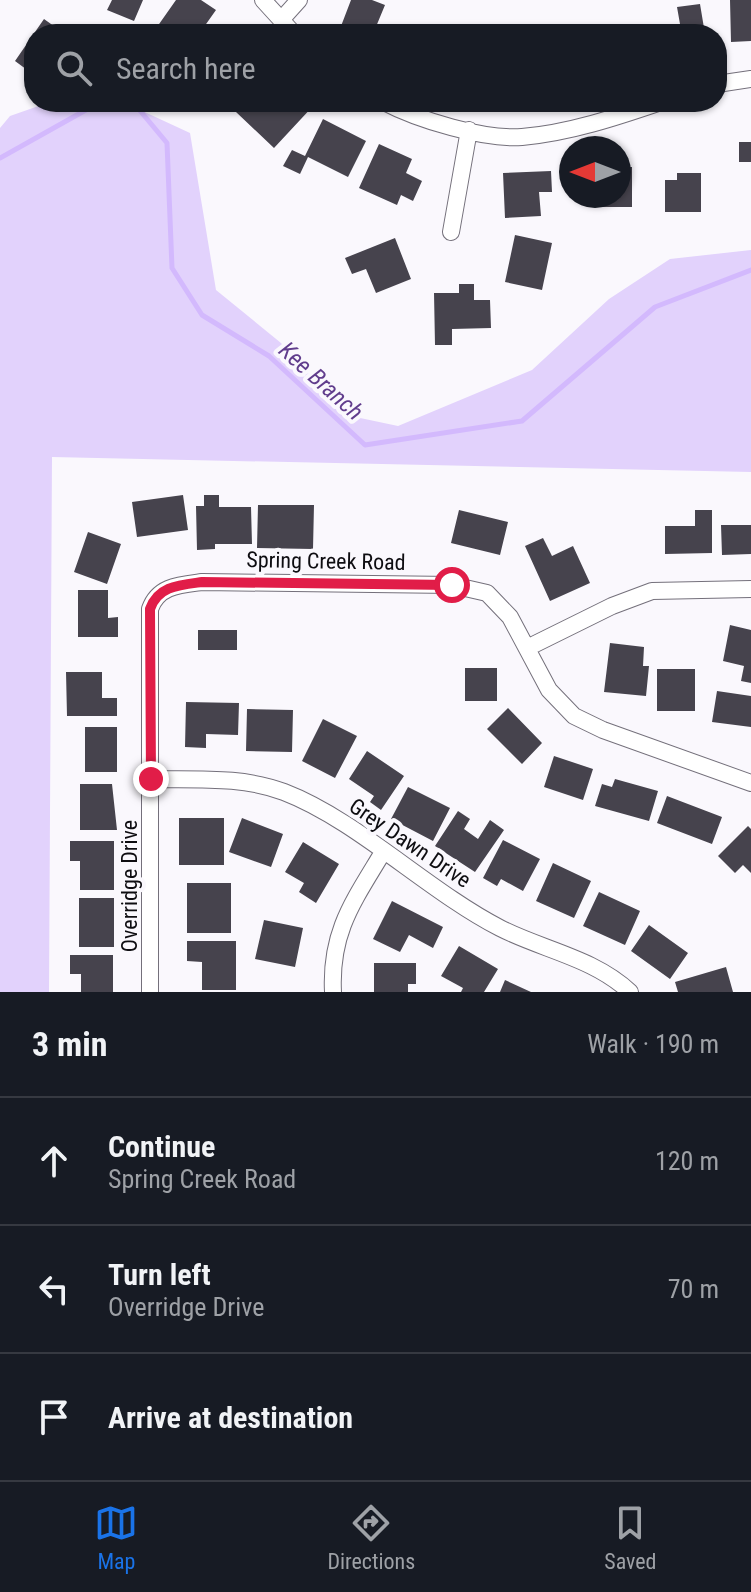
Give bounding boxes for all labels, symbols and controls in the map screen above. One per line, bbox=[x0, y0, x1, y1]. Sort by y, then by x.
search box bbox=[24, 24, 727, 112]
icon: search bbox=[52, 46, 96, 90]
text: Search here bbox=[116, 51, 256, 86]
north arrow bbox=[559, 136, 631, 208]
water label: Kee Branch bbox=[273, 336, 369, 426]
street label: Spring Creek Road bbox=[246, 547, 406, 575]
route start bbox=[434, 567, 470, 603]
route end bbox=[133, 761, 169, 797]
street label: Grey Dawn Drive bbox=[345, 793, 475, 893]
street label: Overridge Drive bbox=[117, 820, 142, 952]
text: 3 min bbox=[32, 1024, 108, 1064]
text: Walk · 190 m bbox=[587, 1029, 719, 1059]
text: Continue bbox=[108, 1129, 215, 1164]
icon: ahead bbox=[32, 1139, 76, 1183]
text: 120 m bbox=[655, 1146, 719, 1176]
text: Spring Creek Road bbox=[108, 1164, 296, 1194]
text: Turn left bbox=[108, 1257, 211, 1292]
icon: left bbox=[32, 1267, 76, 1311]
text: 70 m bbox=[668, 1274, 719, 1304]
text: Overridge Drive bbox=[108, 1292, 264, 1322]
icon: arrive bbox=[32, 1395, 76, 1439]
text: Arrive at destination bbox=[108, 1400, 353, 1435]
tab: Map bbox=[94, 1501, 138, 1574]
tab: Directions bbox=[327, 1501, 415, 1574]
tab: Saved bbox=[604, 1501, 657, 1574]

